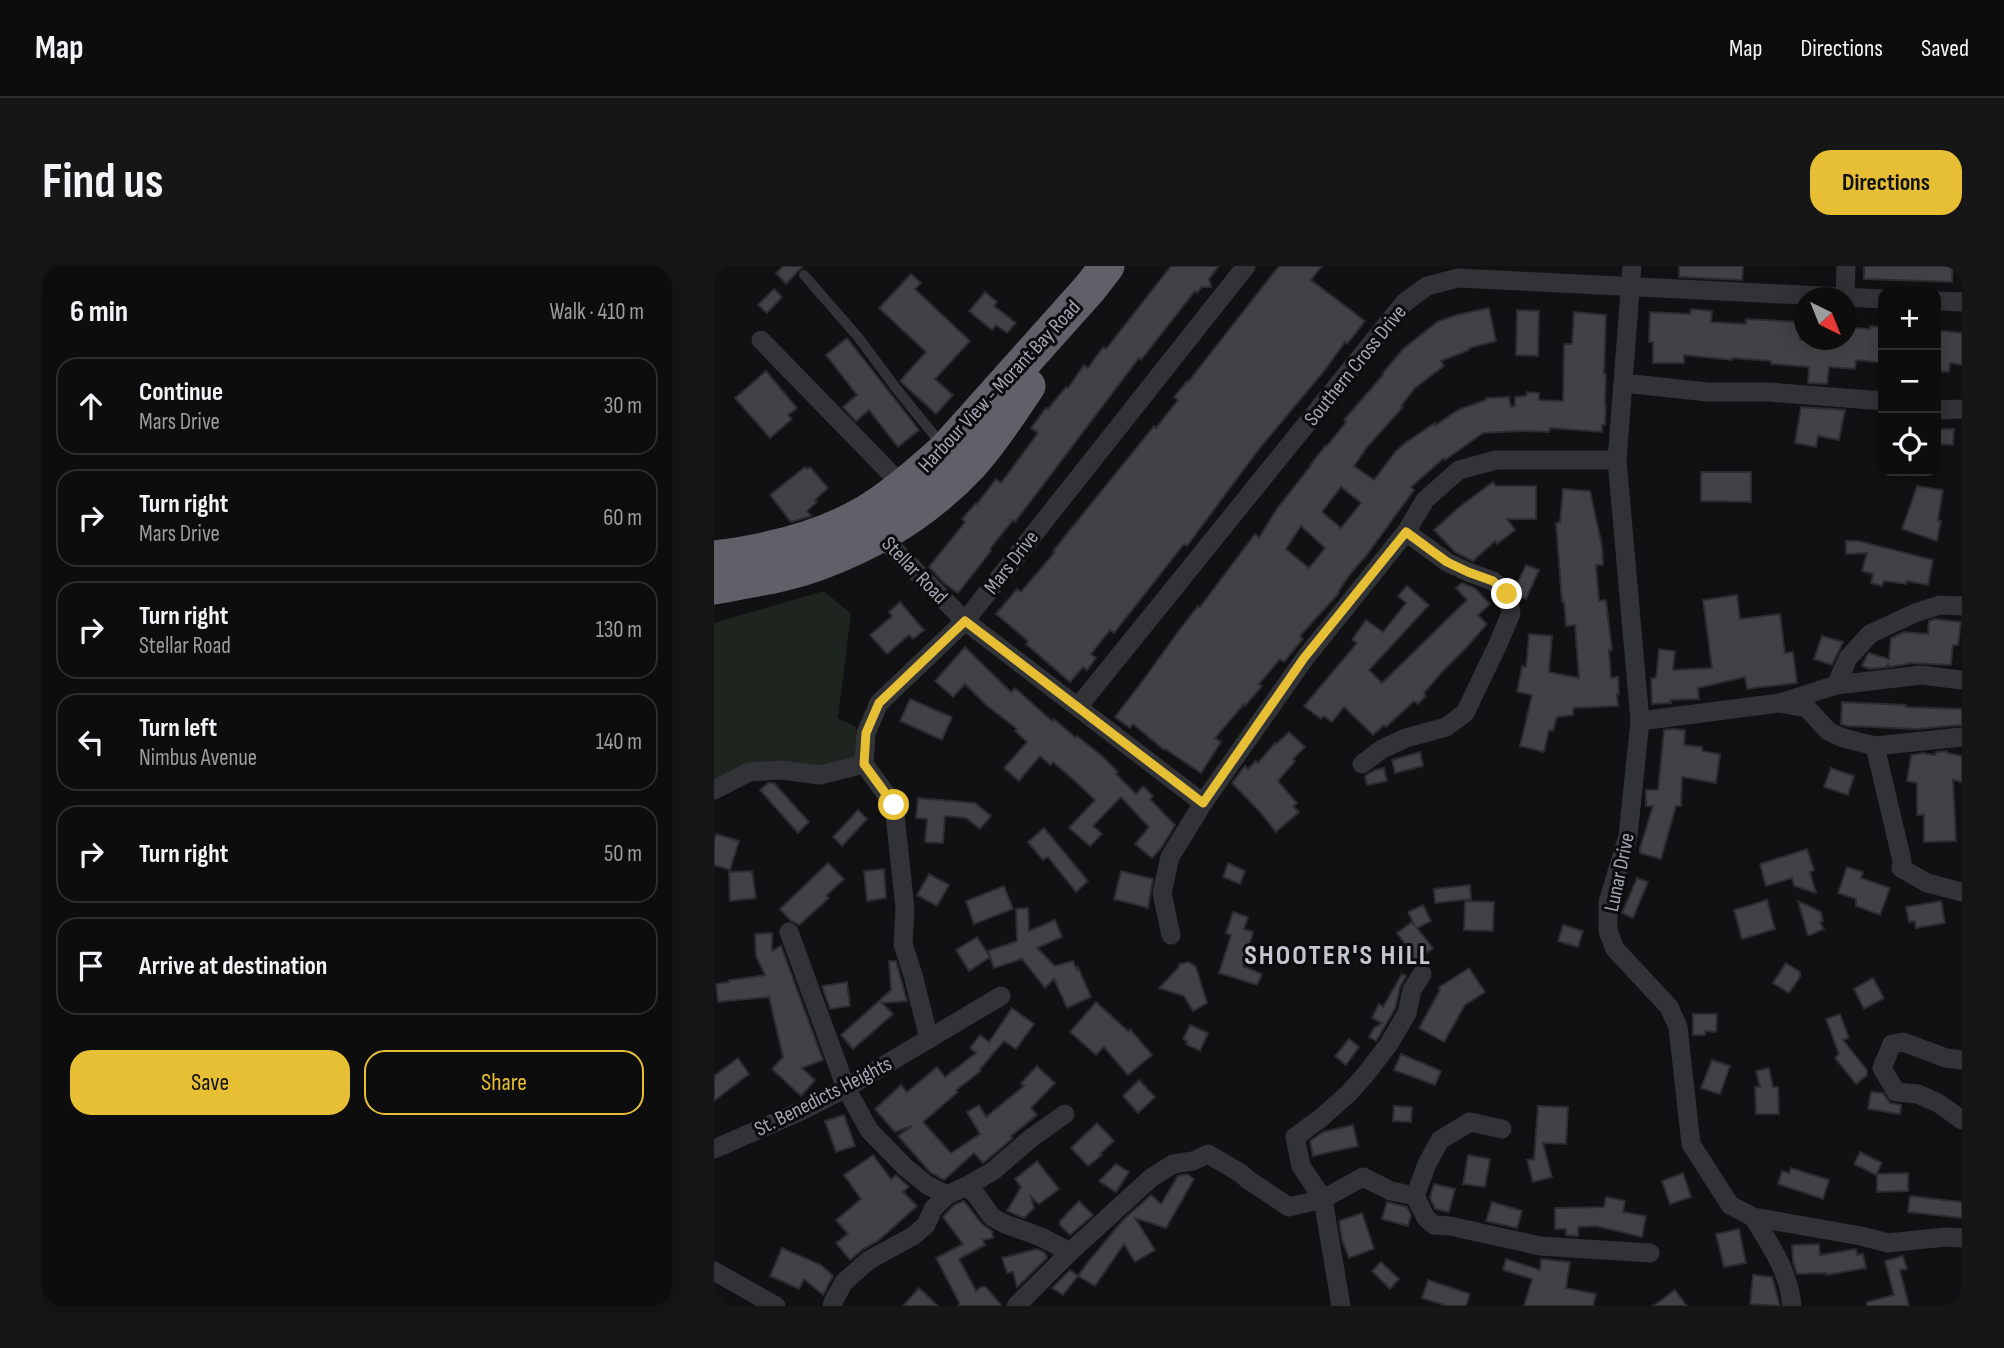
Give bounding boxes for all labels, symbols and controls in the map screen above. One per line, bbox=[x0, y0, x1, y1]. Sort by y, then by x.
text: Map bbox=[35, 28, 84, 68]
text: Map bbox=[1729, 34, 1762, 63]
text: Directions bbox=[1800, 34, 1883, 63]
text: Saved bbox=[1921, 34, 1969, 63]
button: Directions bbox=[1810, 150, 1962, 215]
text: Find us bbox=[42, 153, 164, 212]
north arrow bbox=[1794, 287, 1857, 350]
map controls bbox=[1878, 287, 1941, 476]
button: + bbox=[1878, 287, 1941, 350]
text: 6 min bbox=[70, 294, 128, 330]
street label: Harbour View - Morant Bay Road bbox=[913, 295, 1086, 477]
text: Walk · 410 m bbox=[549, 298, 644, 326]
street label: Southern Cross Drive bbox=[1299, 300, 1412, 431]
button: − bbox=[1878, 350, 1941, 413]
text: Continue bbox=[139, 377, 223, 408]
icon: ahead bbox=[72, 387, 110, 425]
text: 30 m bbox=[604, 392, 642, 420]
text: Mars Drive bbox=[139, 408, 220, 436]
button: locate bbox=[1878, 413, 1941, 476]
text: Turn right bbox=[139, 489, 228, 520]
icon: right bbox=[72, 499, 110, 537]
text: 60 m bbox=[603, 504, 642, 532]
text: Mars Drive bbox=[139, 520, 220, 548]
street label: Mars Drive bbox=[979, 526, 1044, 599]
street label: Stellar Road bbox=[877, 531, 953, 609]
route end bbox=[1491, 578, 1522, 609]
text: Turn right bbox=[139, 601, 228, 632]
icon: right bbox=[72, 611, 110, 649]
text: 130 m bbox=[596, 616, 642, 644]
text: Stellar Road bbox=[139, 632, 231, 660]
text: Turn left bbox=[139, 713, 217, 744]
icon: left bbox=[72, 723, 110, 761]
text: 140 m bbox=[596, 728, 642, 756]
text: Nimbus Avenue bbox=[139, 744, 257, 772]
route start bbox=[878, 789, 909, 820]
street label: Lunar Drive bbox=[1599, 831, 1640, 914]
icon: right bbox=[72, 835, 110, 873]
text: Turn right bbox=[139, 839, 228, 870]
text: 50 m bbox=[604, 840, 642, 868]
district label: SHOOTER'S HILL bbox=[1244, 939, 1432, 972]
icon: arrive bbox=[72, 947, 110, 985]
text: Arrive at destination bbox=[139, 951, 327, 982]
button: Save bbox=[70, 1050, 350, 1115]
button: Share bbox=[364, 1050, 644, 1115]
street label: St. Benedicts Heights bbox=[750, 1051, 896, 1142]

